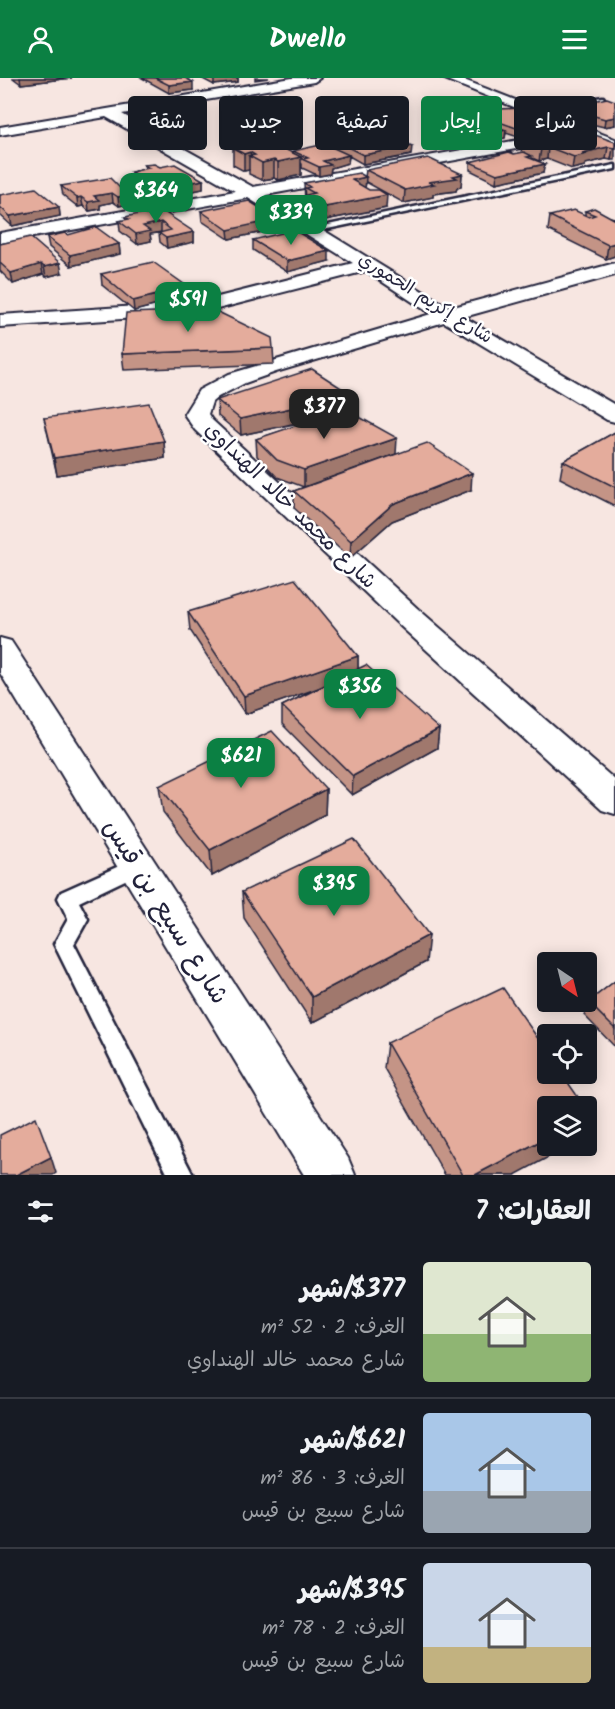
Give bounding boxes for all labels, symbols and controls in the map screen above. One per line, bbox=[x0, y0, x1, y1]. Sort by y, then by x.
text: Dwello bbox=[269, 18, 346, 61]
icon: person bbox=[24, 23, 57, 56]
icon: menu bbox=[558, 23, 591, 56]
chip: شقة bbox=[128, 96, 207, 150]
chip: جديد bbox=[219, 96, 303, 150]
chip: تصفية bbox=[315, 96, 409, 150]
chip: إيجار bbox=[421, 96, 502, 150]
chip: شراء bbox=[514, 96, 597, 150]
pin: $364 bbox=[120, 173, 192, 224]
text: $364 bbox=[134, 176, 178, 208]
pin: $339 bbox=[255, 195, 327, 246]
text: $339 bbox=[269, 198, 313, 230]
street label: شارع إكريم الحموري bbox=[352, 246, 498, 352]
pin: $591 bbox=[152, 282, 224, 333]
text: $591 bbox=[169, 285, 207, 317]
pin: $377 bbox=[288, 389, 360, 440]
text: $377 bbox=[303, 392, 345, 424]
street label: شارع محمد خالد الهنداوي bbox=[196, 415, 384, 597]
pin: $356 bbox=[324, 669, 396, 720]
text: $356 bbox=[338, 672, 382, 704]
pin: $621 bbox=[205, 738, 277, 789]
text: $621 bbox=[221, 741, 261, 773]
street label: شارع سبيع بن قيس bbox=[91, 811, 239, 1013]
pin: $395 bbox=[298, 866, 370, 917]
text: $395 bbox=[312, 869, 356, 901]
north arrow bbox=[537, 952, 597, 1012]
map controls bbox=[537, 952, 597, 1156]
button: locate bbox=[537, 1024, 597, 1084]
button: layers bbox=[537, 1096, 597, 1156]
text: العقارات: 7 bbox=[475, 1191, 591, 1233]
icon: filters bbox=[24, 1195, 57, 1228]
text: $377/شهر bbox=[300, 1269, 405, 1311]
icon: home bbox=[471, 1286, 543, 1358]
text: الغرف: 2 · 52 m² bbox=[261, 1312, 405, 1344]
text: شارع محمد خالد الهنداوي bbox=[187, 1345, 405, 1377]
text: $621/شهر bbox=[302, 1420, 405, 1462]
icon: home bbox=[471, 1437, 543, 1509]
text: الغرف: 3 · 86 m² bbox=[260, 1463, 405, 1495]
text: شارع سبيع بن قيس bbox=[242, 1496, 405, 1528]
text: $395/شهر bbox=[299, 1570, 405, 1612]
icon: home bbox=[471, 1587, 543, 1659]
text: الغرف: 2 · 78 m² bbox=[262, 1613, 405, 1645]
text: شارع سبيع بن قيس bbox=[242, 1646, 405, 1678]

